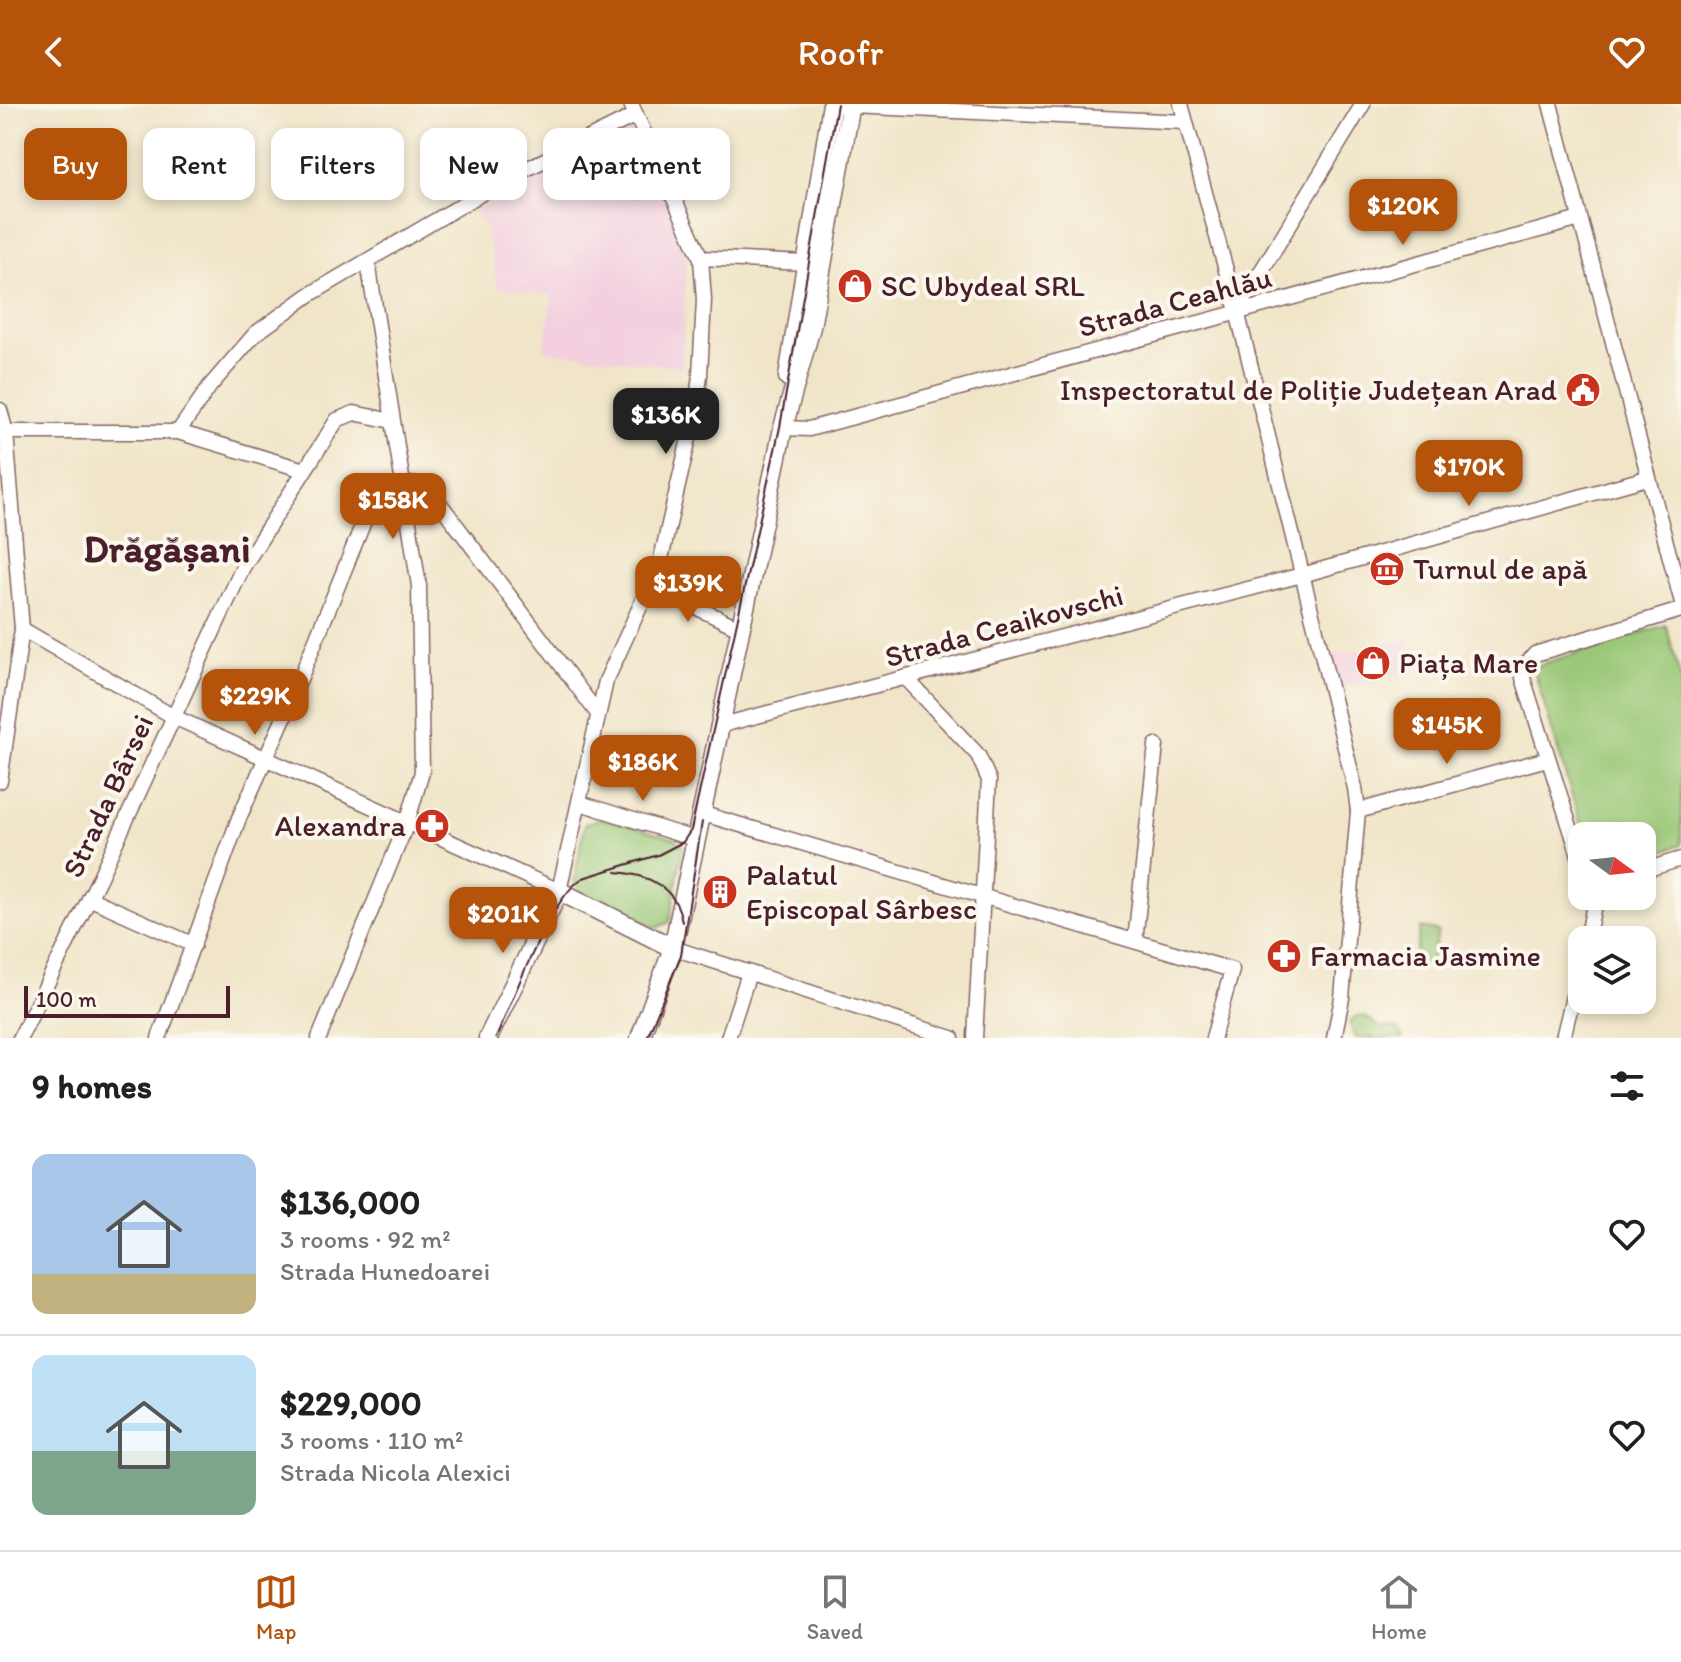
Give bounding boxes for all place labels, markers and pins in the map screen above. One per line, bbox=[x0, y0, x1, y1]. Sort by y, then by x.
pin: $120K bbox=[1347, 179, 1459, 247]
shop icon: SC Ubydeal SRL bbox=[836, 267, 874, 305]
place label: SC Ubydeal SRL bbox=[881, 267, 1085, 304]
place label: Inspectoratul de Poliție Județean Arad bbox=[1060, 371, 1557, 408]
public building icon: Inspectoratul de Poliție Județean Arad bbox=[1564, 371, 1602, 409]
pin: $136K bbox=[610, 388, 722, 456]
pin: $170K bbox=[1413, 440, 1525, 508]
pin: $158K bbox=[337, 473, 449, 541]
museum icon: Turnul de apă bbox=[1368, 550, 1406, 588]
place label: Turnul de apă bbox=[1413, 550, 1588, 587]
pin: $139K bbox=[632, 556, 744, 624]
shop icon: Piața Mare bbox=[1354, 644, 1392, 682]
place label: Piața Mare bbox=[1399, 644, 1538, 681]
pin: $229K bbox=[199, 669, 311, 737]
pin: $145K bbox=[1391, 698, 1503, 766]
pin: $186K bbox=[587, 735, 699, 803]
place label: Alexandra bbox=[275, 807, 406, 844]
pharmacy icon: Alexandra bbox=[413, 807, 451, 845]
place label: Palatul Episcopal Sârbesc bbox=[746, 856, 977, 927]
building icon: Palatul Episcopal Sârbesc bbox=[701, 873, 739, 911]
pin: $201K bbox=[447, 887, 559, 955]
pharmacy icon: Farmacia Jasmine bbox=[1265, 937, 1303, 975]
place label: Farmacia Jasmine bbox=[1310, 937, 1541, 974]

